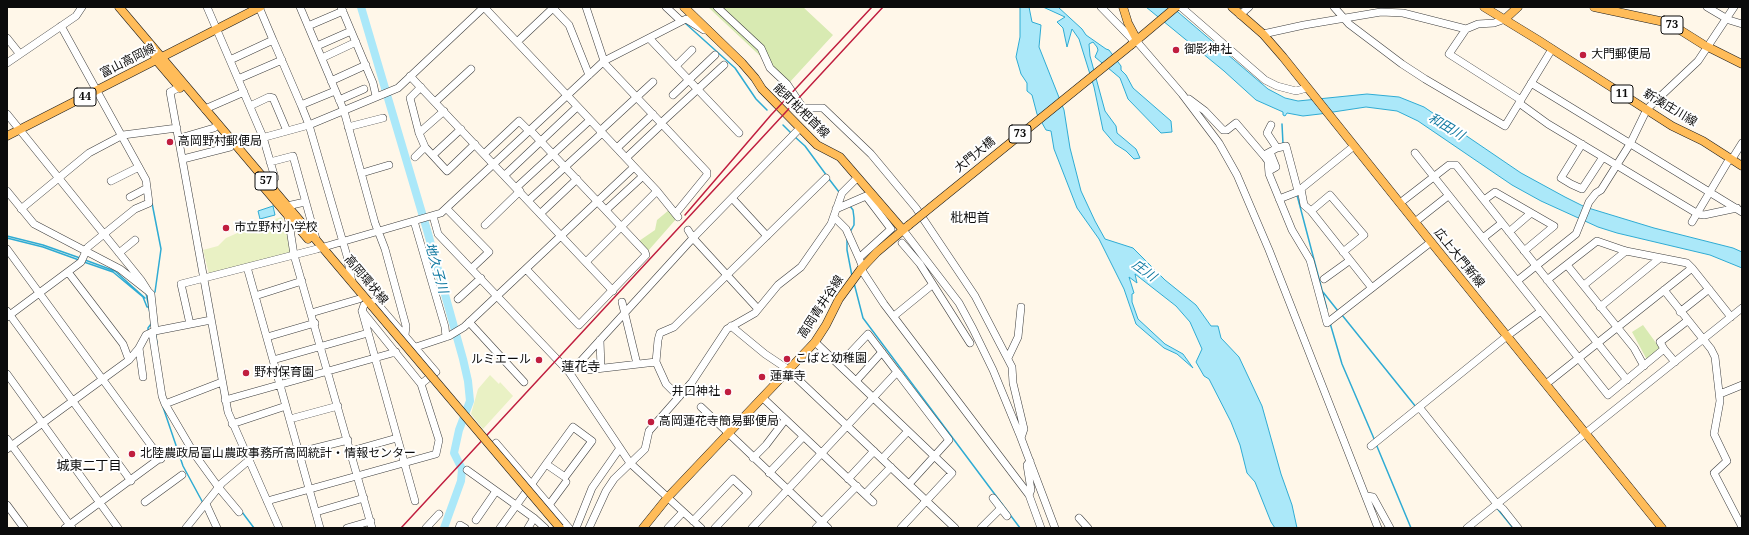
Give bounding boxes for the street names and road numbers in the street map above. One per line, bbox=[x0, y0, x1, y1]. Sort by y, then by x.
road number: 73 bbox=[1661, 16, 1683, 34]
street label: 富山高岡線 bbox=[98, 41, 158, 81]
street label: 能町枇杷首線 bbox=[770, 81, 832, 141]
road number: 11 bbox=[1611, 85, 1633, 103]
street label: 新湊庄川線 bbox=[1641, 86, 1699, 130]
road number: 44 bbox=[74, 88, 96, 106]
road number: 73 bbox=[1009, 125, 1031, 143]
street label: 大門大橋 bbox=[952, 134, 998, 176]
road number: 57 bbox=[255, 172, 277, 190]
street label: 広上大門新線 bbox=[1431, 225, 1487, 291]
street label: 高岡環状線 bbox=[341, 252, 391, 308]
street label: 高岡青井谷線 bbox=[795, 273, 847, 341]

